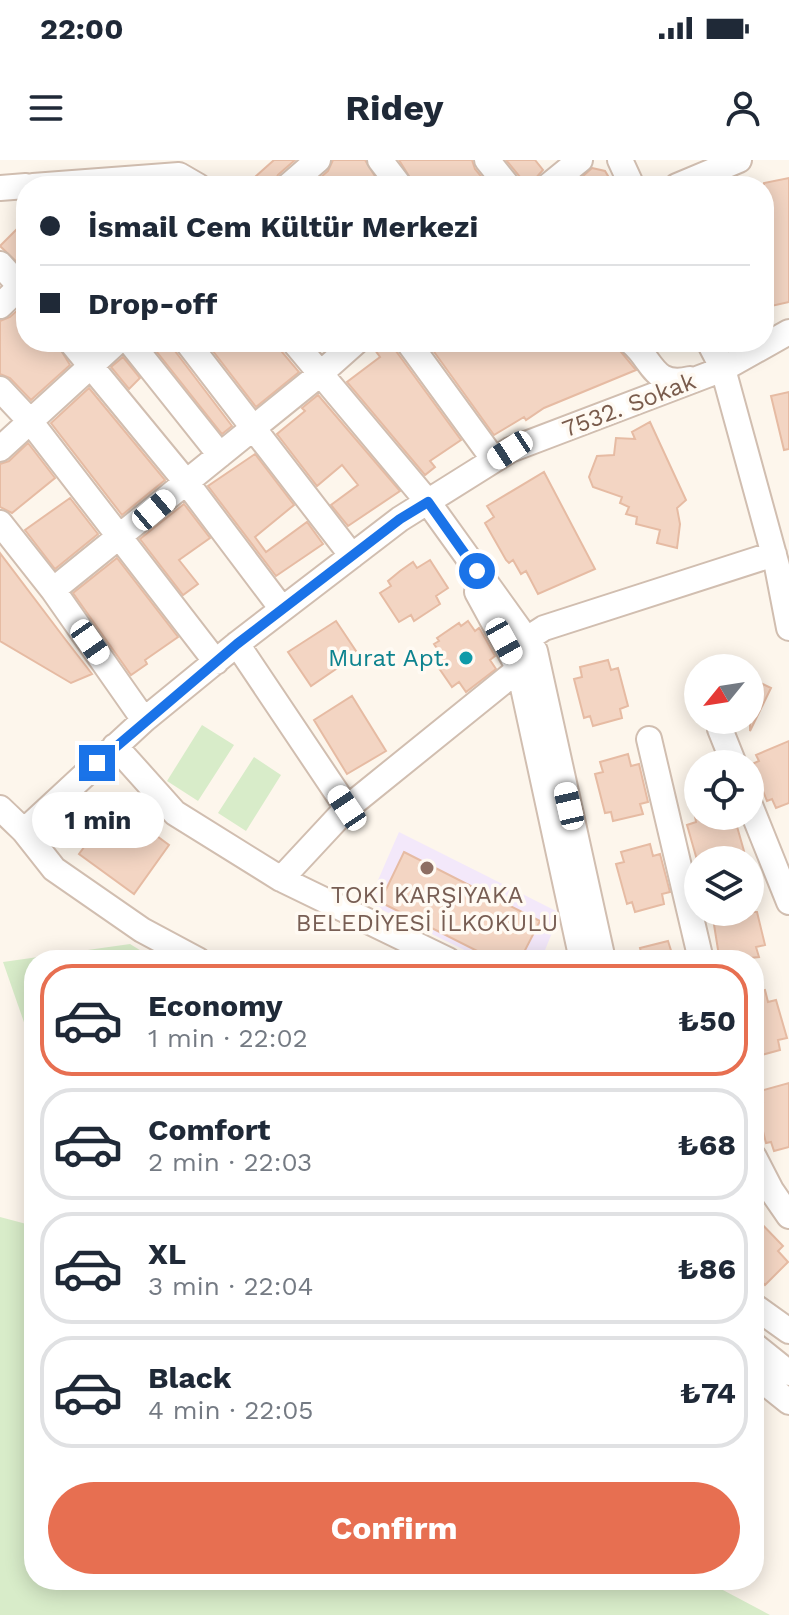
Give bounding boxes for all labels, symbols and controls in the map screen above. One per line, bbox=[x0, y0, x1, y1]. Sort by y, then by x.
text: 22:00 bbox=[40, 11, 123, 46]
icon: menu bbox=[24, 86, 68, 130]
icon: person bbox=[721, 86, 765, 130]
text: Ridey bbox=[345, 87, 444, 129]
text: İsmail Cem Kültür Merkezi bbox=[88, 209, 478, 244]
text: Drop-off bbox=[88, 286, 217, 321]
street label: 7532. Sokak bbox=[558, 367, 700, 443]
car bbox=[483, 427, 537, 473]
car bbox=[128, 485, 180, 535]
route start bbox=[459, 553, 495, 589]
car bbox=[482, 614, 526, 668]
car bbox=[66, 615, 114, 669]
place label: Murat Apt. bbox=[328, 644, 450, 672]
marker: Murat Apt. bbox=[457, 649, 475, 667]
north arrow bbox=[684, 654, 764, 734]
map controls bbox=[684, 654, 764, 926]
route end bbox=[79, 745, 115, 781]
button: locate bbox=[684, 750, 764, 830]
car bbox=[552, 780, 586, 832]
car bbox=[324, 781, 370, 835]
callout: 1 min bbox=[31, 791, 163, 847]
text: 1 min bbox=[65, 805, 131, 835]
button: layers bbox=[684, 846, 764, 926]
marker: TOKİ KARŞIYAKA BELEDİYESİ İLKOKULU bbox=[418, 859, 436, 877]
place label: TOKİ KARŞIYAKA BELEDİYESİ İLKOKULU bbox=[296, 881, 558, 937]
icon: car bbox=[52, 984, 124, 1056]
text: Economy bbox=[148, 988, 283, 1023]
text: ₺50 bbox=[678, 1003, 736, 1038]
text: 1 min · 22:02 bbox=[148, 1023, 308, 1053]
icon: car bbox=[52, 1108, 124, 1180]
text: Comfort bbox=[148, 1112, 270, 1147]
text: ₺68 bbox=[677, 1127, 736, 1162]
text: 2 min · 22:03 bbox=[148, 1147, 312, 1177]
icon: car bbox=[52, 1232, 124, 1304]
text: XL bbox=[148, 1236, 186, 1271]
text: ₺86 bbox=[677, 1251, 736, 1286]
text: 3 min · 22:04 bbox=[148, 1271, 314, 1301]
icon: car bbox=[52, 1356, 124, 1428]
text: Black bbox=[148, 1360, 232, 1395]
text: ₺74 bbox=[680, 1375, 736, 1410]
text: 4 min · 22:05 bbox=[148, 1395, 313, 1425]
button: Confirm bbox=[48, 1482, 740, 1574]

